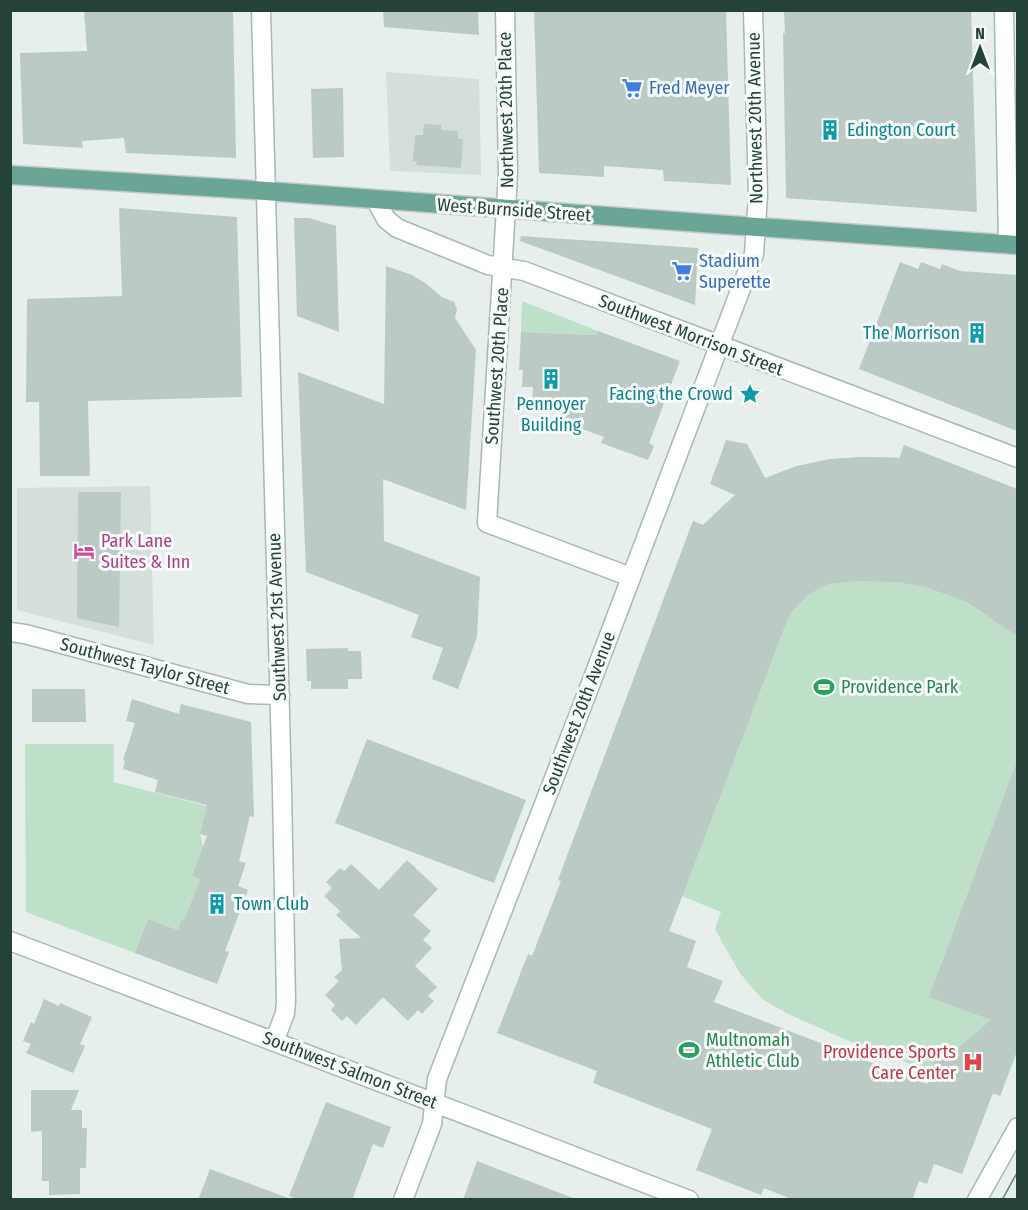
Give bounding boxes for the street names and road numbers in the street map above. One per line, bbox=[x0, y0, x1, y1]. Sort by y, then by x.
street label: Northwest 20th Place bbox=[494, 32, 518, 188]
street label: Northwest 20th Avenue bbox=[743, 32, 767, 204]
street label: West Burnside Street bbox=[436, 194, 592, 226]
street label: Southwest 20th Place bbox=[481, 287, 513, 445]
street label: Southwest Morrison Street bbox=[595, 290, 787, 380]
street label: Southwest 21st Avenue bbox=[263, 533, 291, 701]
street label: Southwest 20th Avenue bbox=[538, 628, 620, 798]
street label: Southwest Taylor Street bbox=[58, 633, 232, 699]
street label: Southwest Salmon Street bbox=[260, 1027, 441, 1114]

